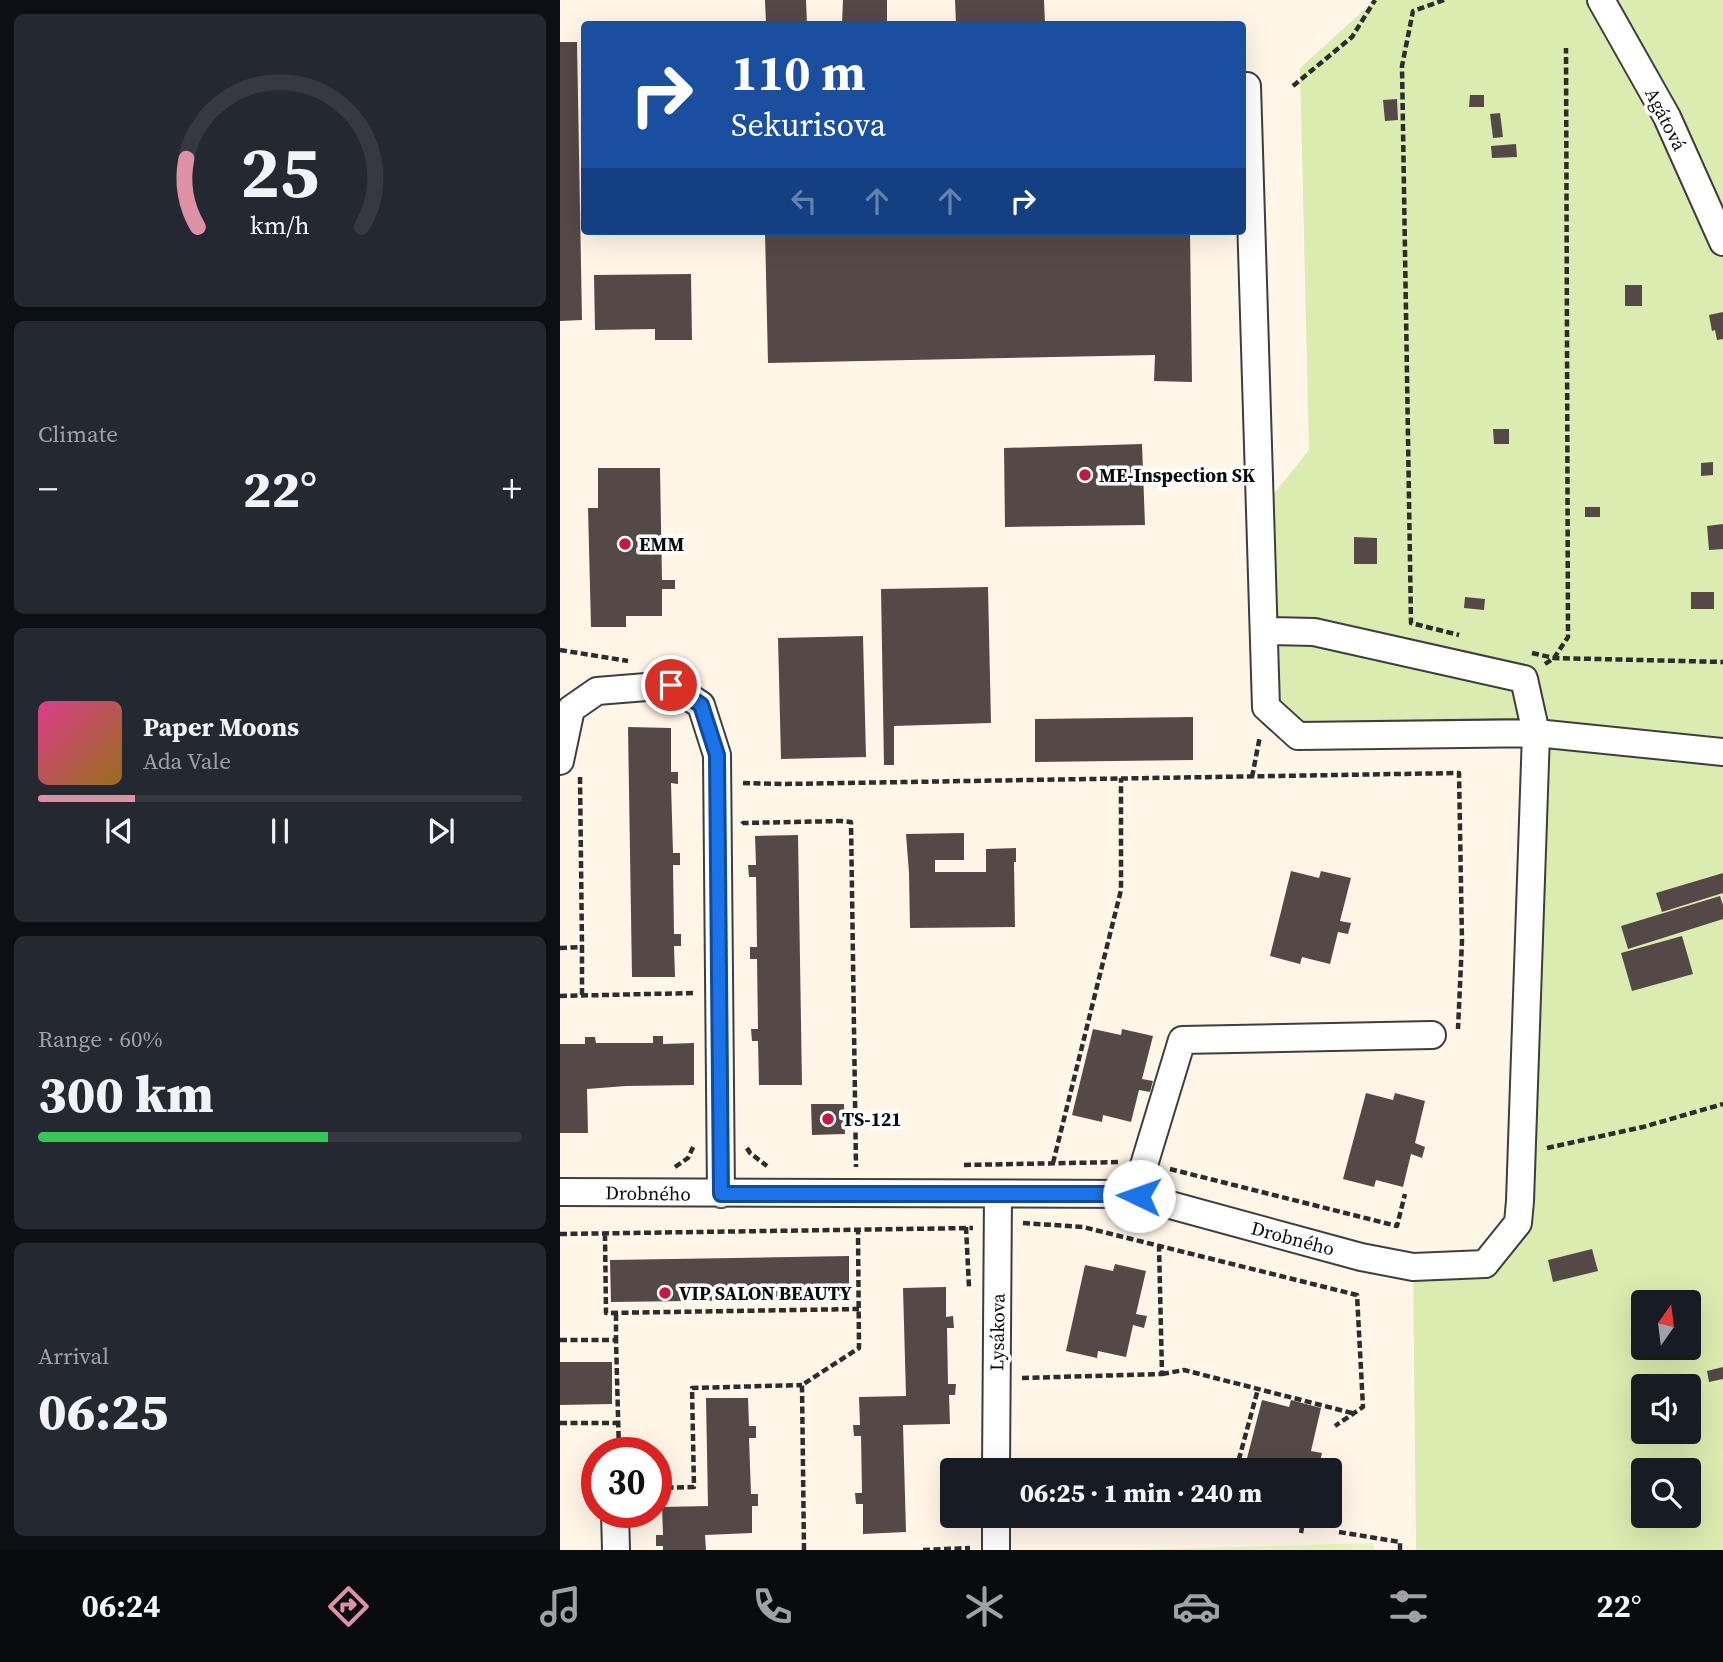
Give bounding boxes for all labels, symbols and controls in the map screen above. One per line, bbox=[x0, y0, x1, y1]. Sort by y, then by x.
text: 110 m bbox=[731, 39, 866, 106]
icon: right bbox=[616, 49, 707, 140]
street label: Agátová bbox=[1639, 83, 1693, 155]
text: Sekurisova bbox=[731, 103, 886, 147]
text: 25 bbox=[241, 122, 319, 221]
icon: left bbox=[785, 182, 823, 220]
icon: ahead bbox=[858, 182, 896, 220]
icon: ahead bbox=[931, 182, 969, 220]
icon: right bbox=[1004, 182, 1042, 220]
text: km/h bbox=[250, 207, 310, 241]
text: Climate bbox=[38, 418, 118, 450]
text: 22° bbox=[243, 453, 317, 524]
place label: ME-Inspection SK bbox=[1099, 462, 1256, 488]
text: − bbox=[38, 463, 58, 515]
text: + bbox=[502, 463, 522, 515]
marker: ME-Inspection SK bbox=[1077, 467, 1093, 483]
place label: EMM bbox=[639, 531, 684, 557]
marker: EMM bbox=[617, 536, 633, 552]
pin bbox=[641, 655, 701, 715]
icon: arrive bbox=[652, 666, 690, 704]
text: Paper Moons bbox=[143, 709, 299, 745]
text: Ada Vale bbox=[143, 745, 231, 777]
icon: previous bbox=[100, 812, 138, 850]
icon: pause bbox=[261, 812, 299, 850]
icon: next bbox=[422, 812, 460, 850]
text: Range · 60% bbox=[38, 1023, 163, 1055]
text: 300 km bbox=[38, 1058, 214, 1129]
place label: TS-121 bbox=[842, 1106, 902, 1132]
marker: TS-121 bbox=[820, 1111, 836, 1127]
position arrow bbox=[1102, 1159, 1176, 1233]
street label: Drobného bbox=[605, 1179, 691, 1207]
street label: Drobného bbox=[1248, 1214, 1338, 1262]
place label: VIP SALON BEAUTY bbox=[679, 1280, 852, 1306]
marker: VIP SALON BEAUTY bbox=[657, 1285, 673, 1301]
north arrow bbox=[1631, 1290, 1701, 1360]
map controls bbox=[1631, 1290, 1701, 1528]
street label: Lysákova bbox=[983, 1293, 1011, 1371]
text: Arrival bbox=[38, 1340, 109, 1372]
button: sound bbox=[1631, 1374, 1701, 1444]
text: 06:25 bbox=[38, 1375, 168, 1446]
speed limit sign: 30 bbox=[581, 1437, 672, 1528]
button: search bbox=[1631, 1458, 1701, 1528]
text: 06:25 · 1 min · 240 m bbox=[1020, 1475, 1262, 1511]
icon: directions bbox=[324, 1582, 373, 1631]
icon: music bbox=[536, 1582, 585, 1631]
icon: phone bbox=[748, 1582, 797, 1631]
icon: climate bbox=[960, 1582, 1009, 1631]
icon: car bbox=[1172, 1582, 1221, 1631]
icon: filters bbox=[1384, 1582, 1433, 1631]
text: 06:24 bbox=[82, 1584, 161, 1628]
text: 22° bbox=[1596, 1584, 1641, 1628]

